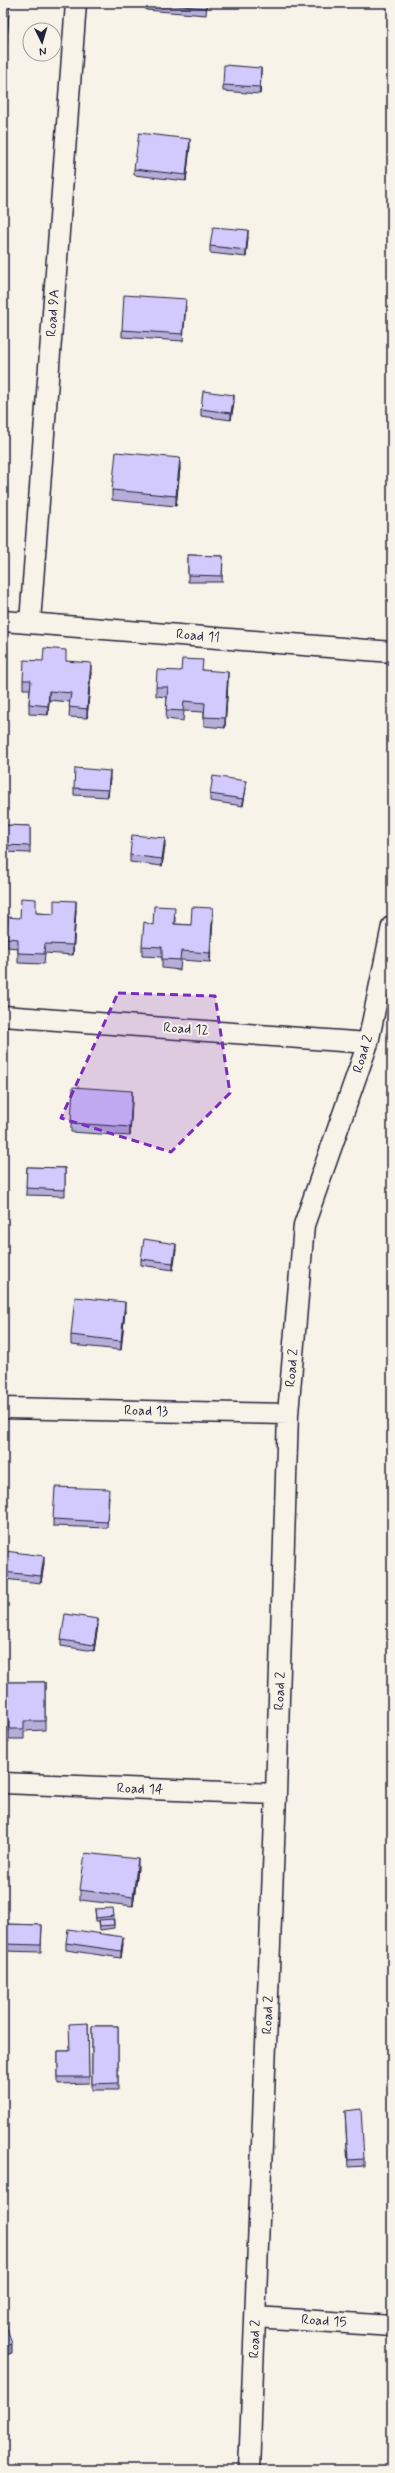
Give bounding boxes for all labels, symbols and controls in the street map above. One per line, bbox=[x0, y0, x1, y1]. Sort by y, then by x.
north arrow bbox=[22, 22, 62, 62]
text: N bbox=[39, 44, 47, 58]
street label: Road 9A bbox=[42, 289, 64, 337]
street label: Road 11 bbox=[175, 625, 221, 647]
street label: Road 12 bbox=[163, 1018, 209, 1040]
street label: Road 2 bbox=[349, 1033, 377, 1075]
street label: Road 2 bbox=[281, 1348, 303, 1388]
street label: Road 13 bbox=[124, 1402, 168, 1420]
street label: Road 2 bbox=[270, 1671, 290, 1711]
street label: Road 14 bbox=[116, 1779, 164, 1799]
street label: Road 2 bbox=[258, 1995, 278, 2035]
street label: Road 15 bbox=[301, 2310, 347, 2332]
street label: Road 2 bbox=[245, 2319, 265, 2359]

